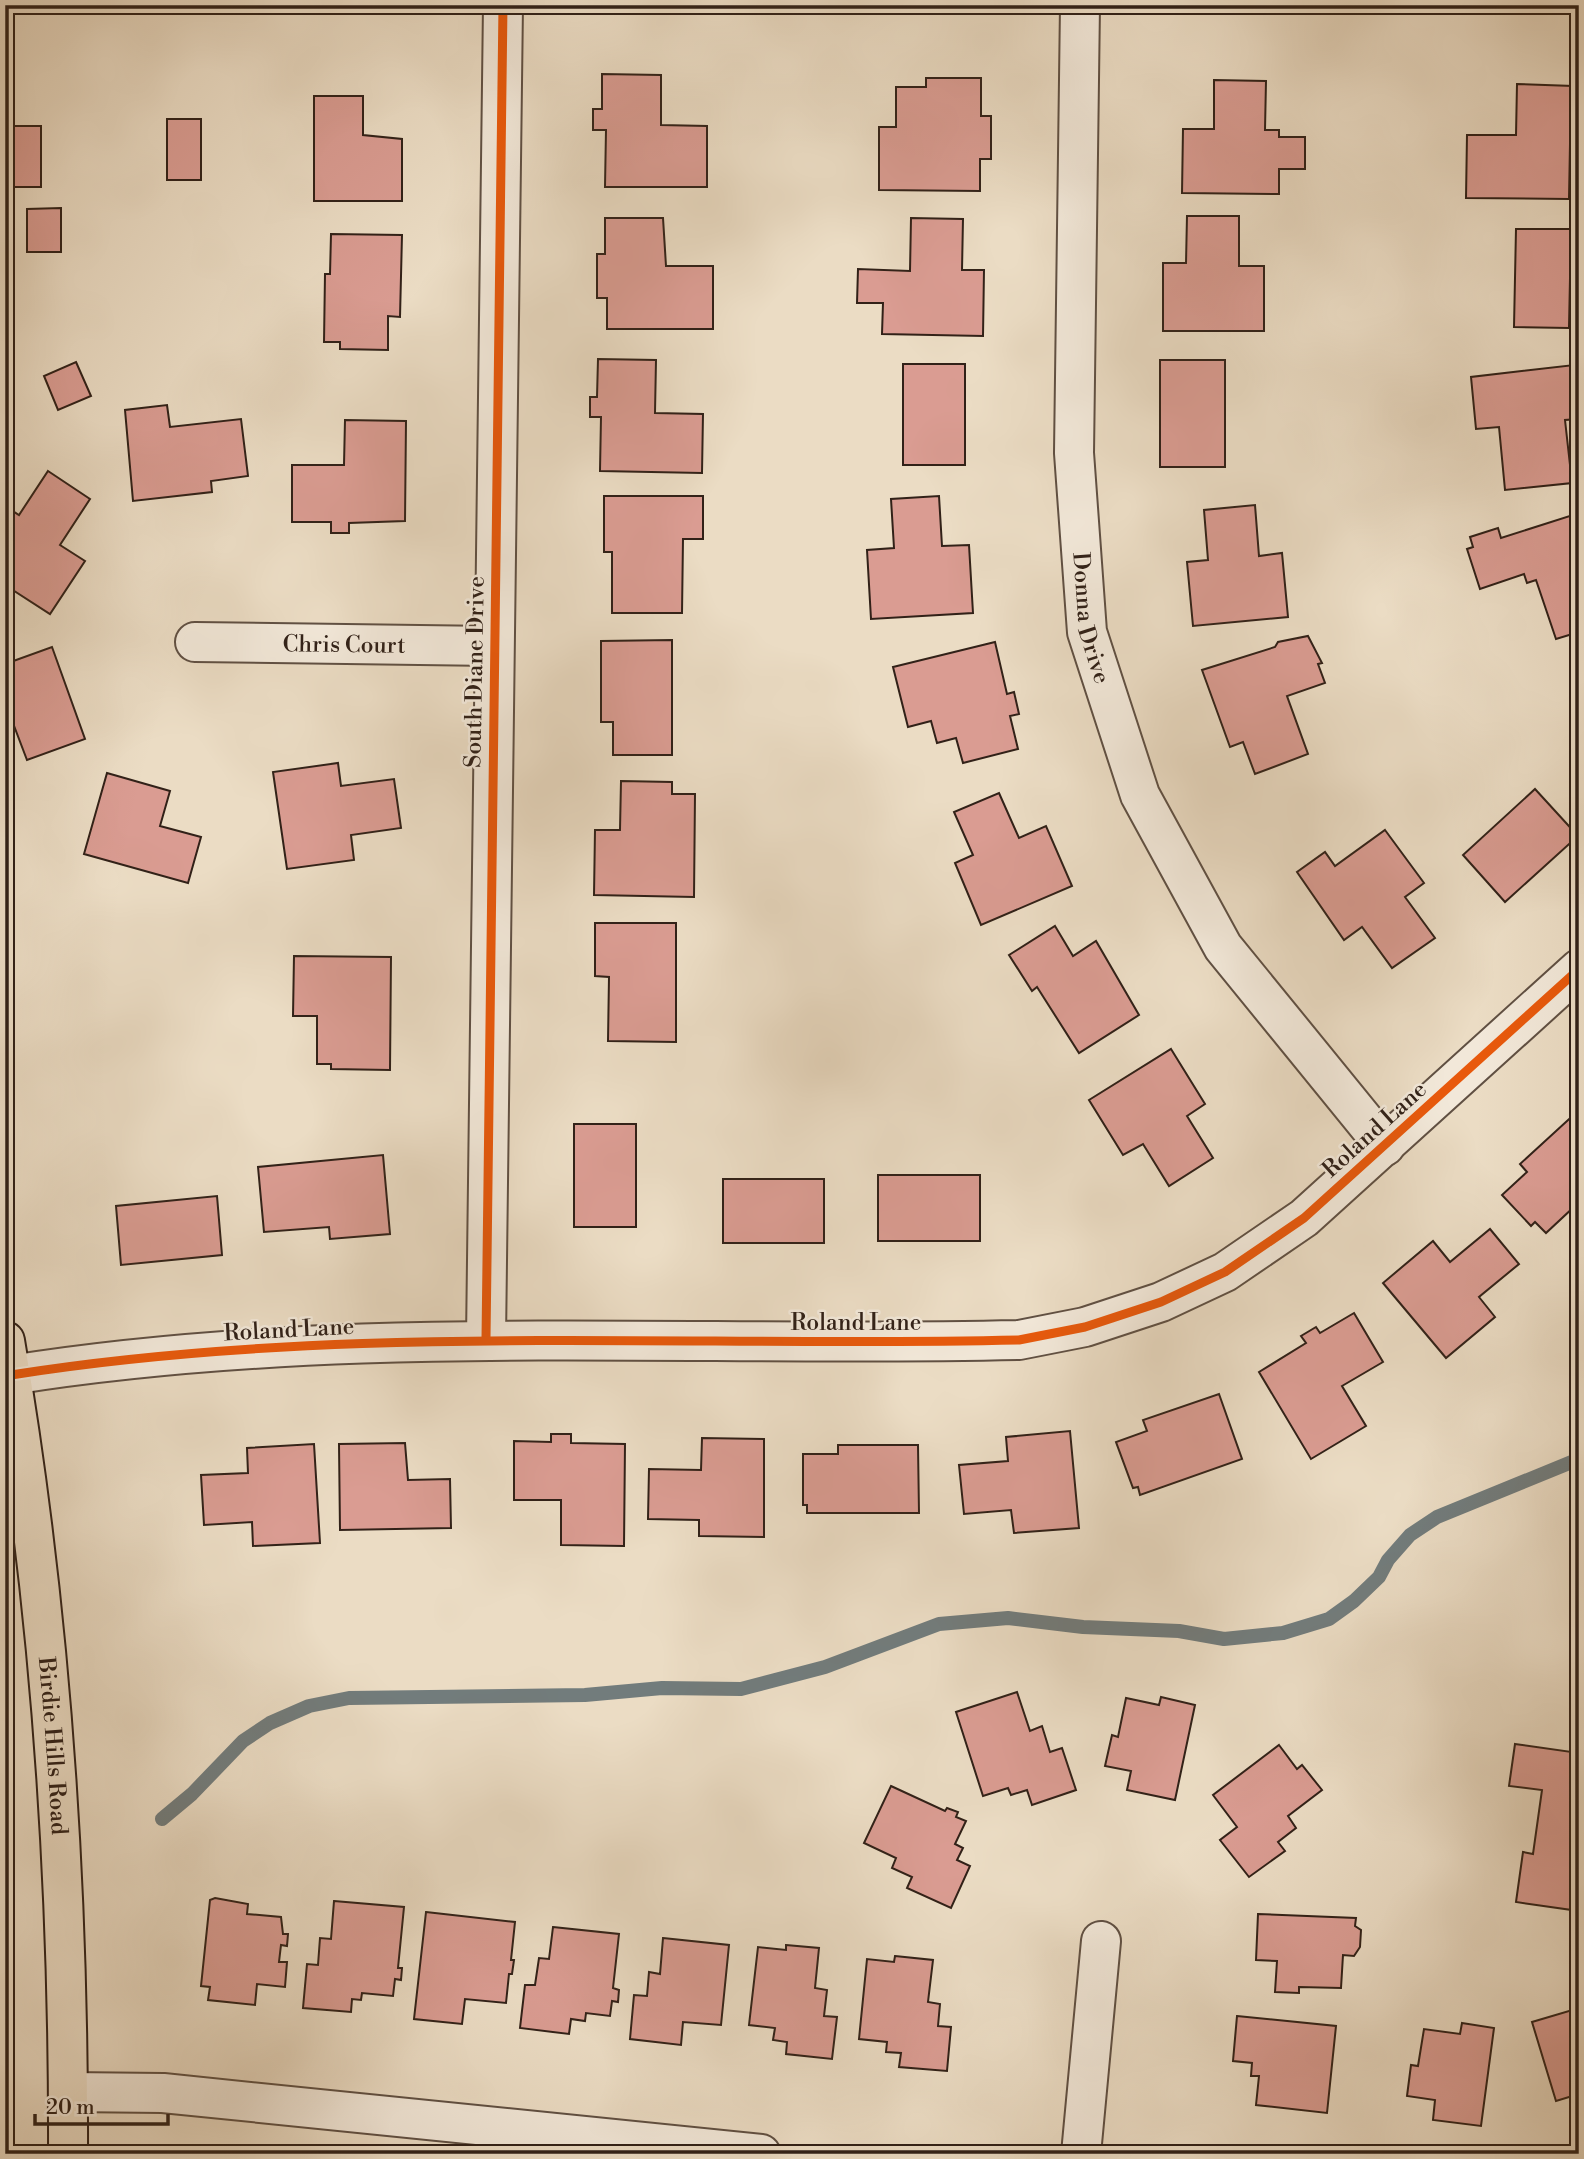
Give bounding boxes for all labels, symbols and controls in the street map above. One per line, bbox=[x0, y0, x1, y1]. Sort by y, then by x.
street label: Donna Drive bbox=[1066, 551, 1116, 687]
street label: South Diane Drive bbox=[459, 576, 491, 768]
street label: Chris Court bbox=[282, 630, 406, 660]
street label: Roland Lane bbox=[1317, 1076, 1433, 1184]
street label: Roland Lane bbox=[791, 1309, 921, 1337]
street label: Roland Lane bbox=[223, 1313, 355, 1347]
street label: Birdie Hills Road bbox=[32, 1655, 73, 1836]
scale bar bbox=[35, 2082, 168, 2126]
text: 20 m bbox=[46, 2095, 95, 2121]

